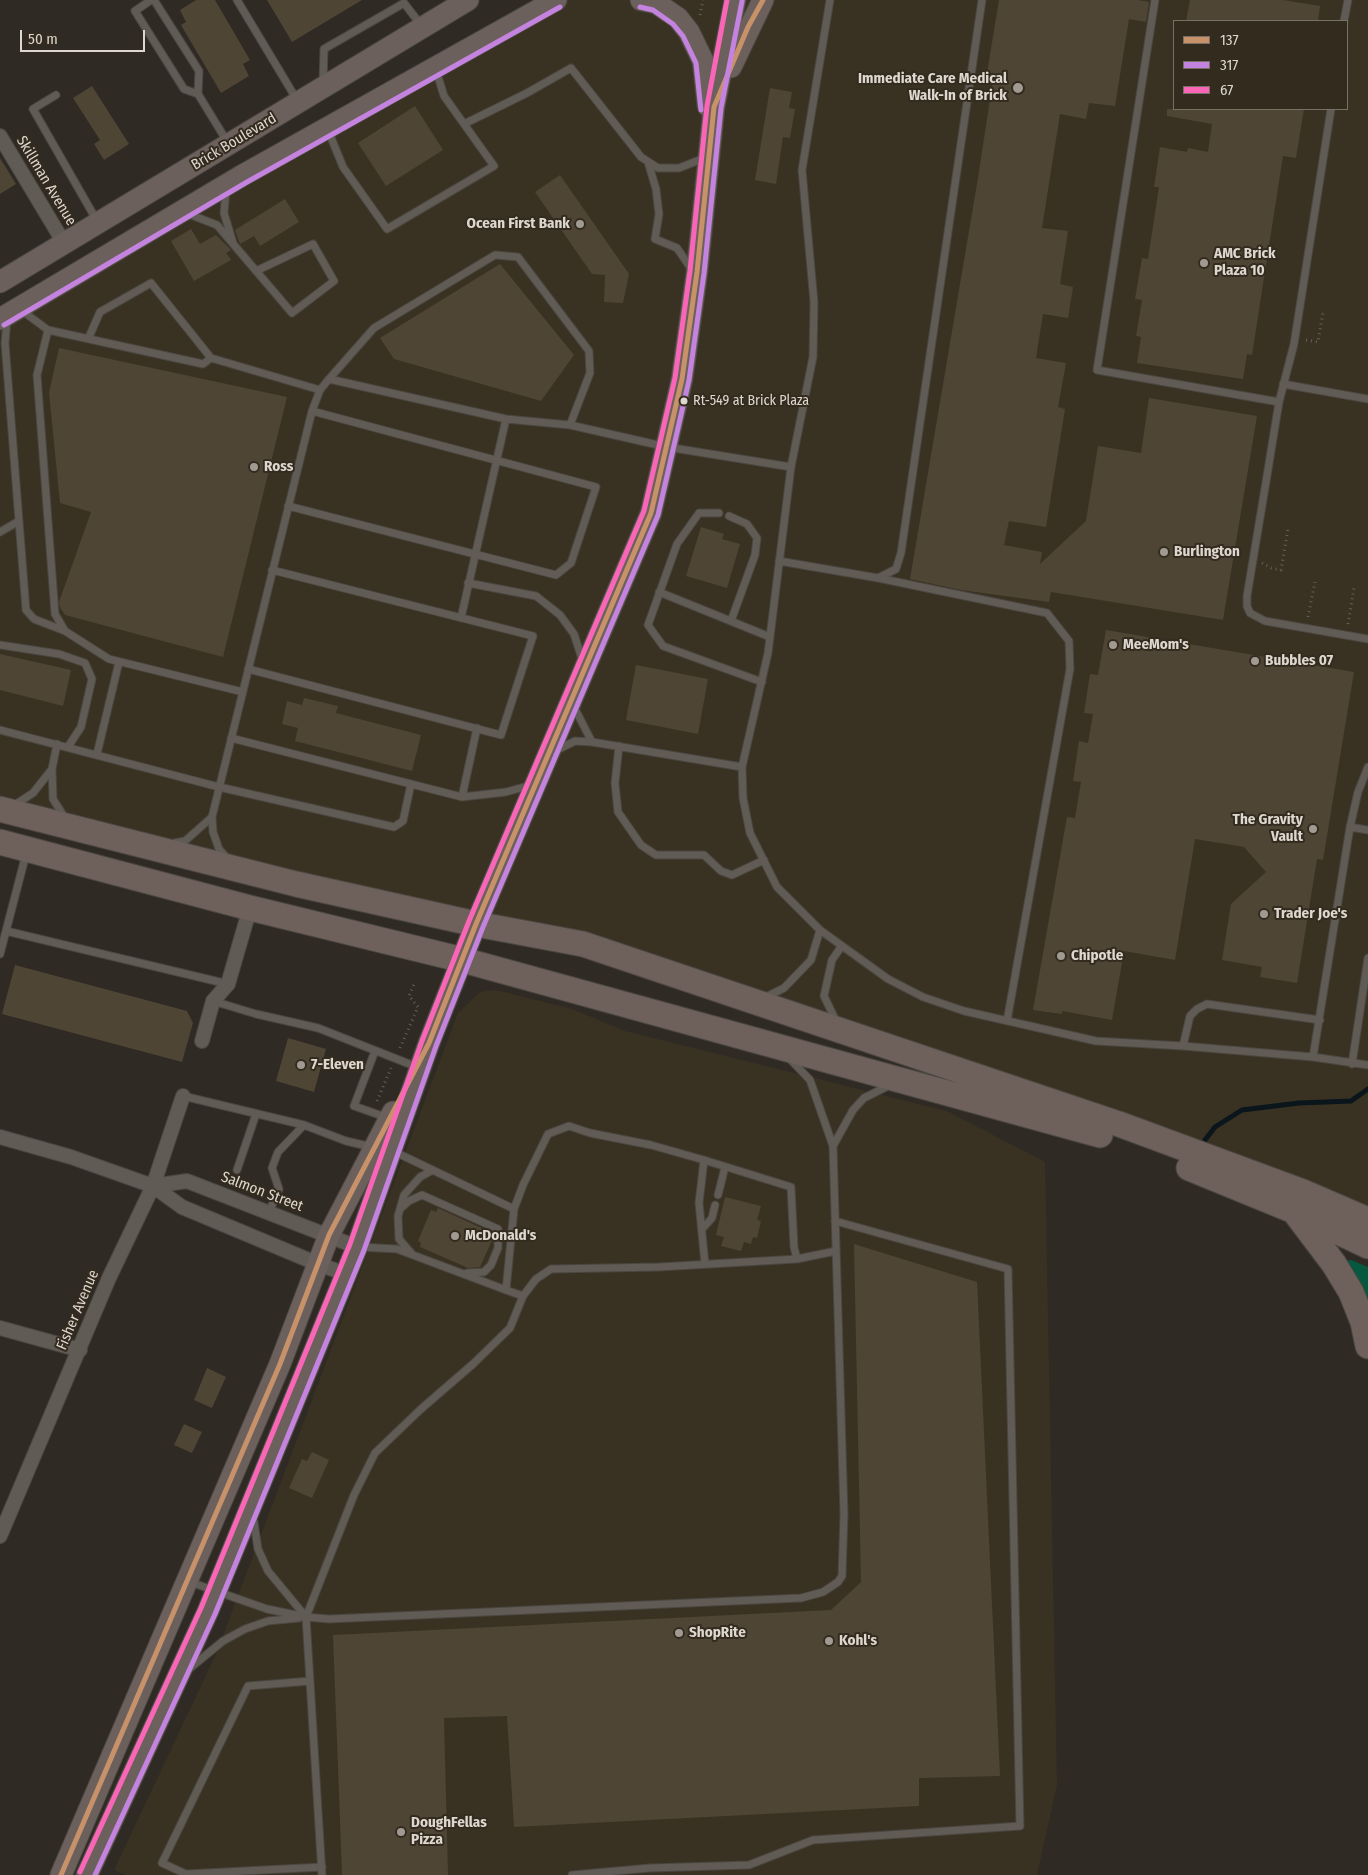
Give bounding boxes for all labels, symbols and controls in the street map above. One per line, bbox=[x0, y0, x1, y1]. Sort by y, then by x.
scale bar bbox=[22, 20, 148, 52]
legend bbox=[1173, 20, 1348, 110]
text: 50 m bbox=[28, 30, 58, 48]
text: 137 bbox=[1220, 31, 1239, 49]
text: 317 bbox=[1220, 56, 1238, 74]
place label: Immediate Care Medical Walk-In of Brick bbox=[858, 70, 1007, 105]
marker: Immediate Care Medical Walk-In of Brick bbox=[1011, 81, 1025, 95]
text: 67 bbox=[1220, 81, 1233, 99]
street label: Brick Boulevard bbox=[188, 110, 280, 174]
street label: Skillman Avenue bbox=[12, 133, 80, 229]
place label: Ocean First Bank bbox=[467, 215, 570, 233]
marker: Ocean First Bank bbox=[574, 218, 586, 230]
place label: AMC Brick Plaza 10 bbox=[1214, 245, 1276, 280]
marker: AMC Brick Plaza 10 bbox=[1198, 257, 1210, 269]
place label: Rt-549 at Brick Plaza bbox=[693, 393, 809, 409]
marker: Rt-549 at Brick Plaza bbox=[679, 396, 689, 406]
place label: Ross bbox=[264, 458, 293, 476]
marker: Ross bbox=[248, 461, 260, 473]
place label: Burlington bbox=[1174, 543, 1240, 561]
marker: Burlington bbox=[1158, 546, 1170, 558]
place label: MeeMom's bbox=[1123, 636, 1189, 654]
marker: MeeMom's bbox=[1107, 639, 1119, 651]
place label: Bubbles 07 bbox=[1265, 652, 1333, 670]
marker: Bubbles 07 bbox=[1249, 655, 1261, 667]
place label: The Gravity Vault bbox=[1233, 811, 1303, 846]
marker: The Gravity Vault bbox=[1307, 823, 1319, 835]
place label: Trader Joe's bbox=[1274, 905, 1347, 923]
marker: Trader Joe's bbox=[1258, 908, 1270, 920]
place label: Chipotle bbox=[1071, 947, 1123, 965]
marker: Chipotle bbox=[1055, 950, 1067, 962]
place label: 7-Eleven bbox=[311, 1056, 364, 1074]
marker: 7-Eleven bbox=[295, 1059, 307, 1071]
street label: Salmon Street bbox=[218, 1168, 306, 1216]
place label: McDonald's bbox=[465, 1227, 536, 1245]
marker: McDonald's bbox=[449, 1230, 461, 1242]
street label: Fisher Avenue bbox=[53, 1267, 103, 1353]
place label: ShopRite bbox=[689, 1624, 746, 1642]
marker: ShopRite bbox=[673, 1627, 685, 1639]
place label: Kohl's bbox=[839, 1632, 877, 1650]
marker: Kohl's bbox=[823, 1635, 835, 1647]
place label: DoughFellas Pizza bbox=[411, 1814, 487, 1849]
marker: DoughFellas Pizza bbox=[395, 1826, 407, 1838]

